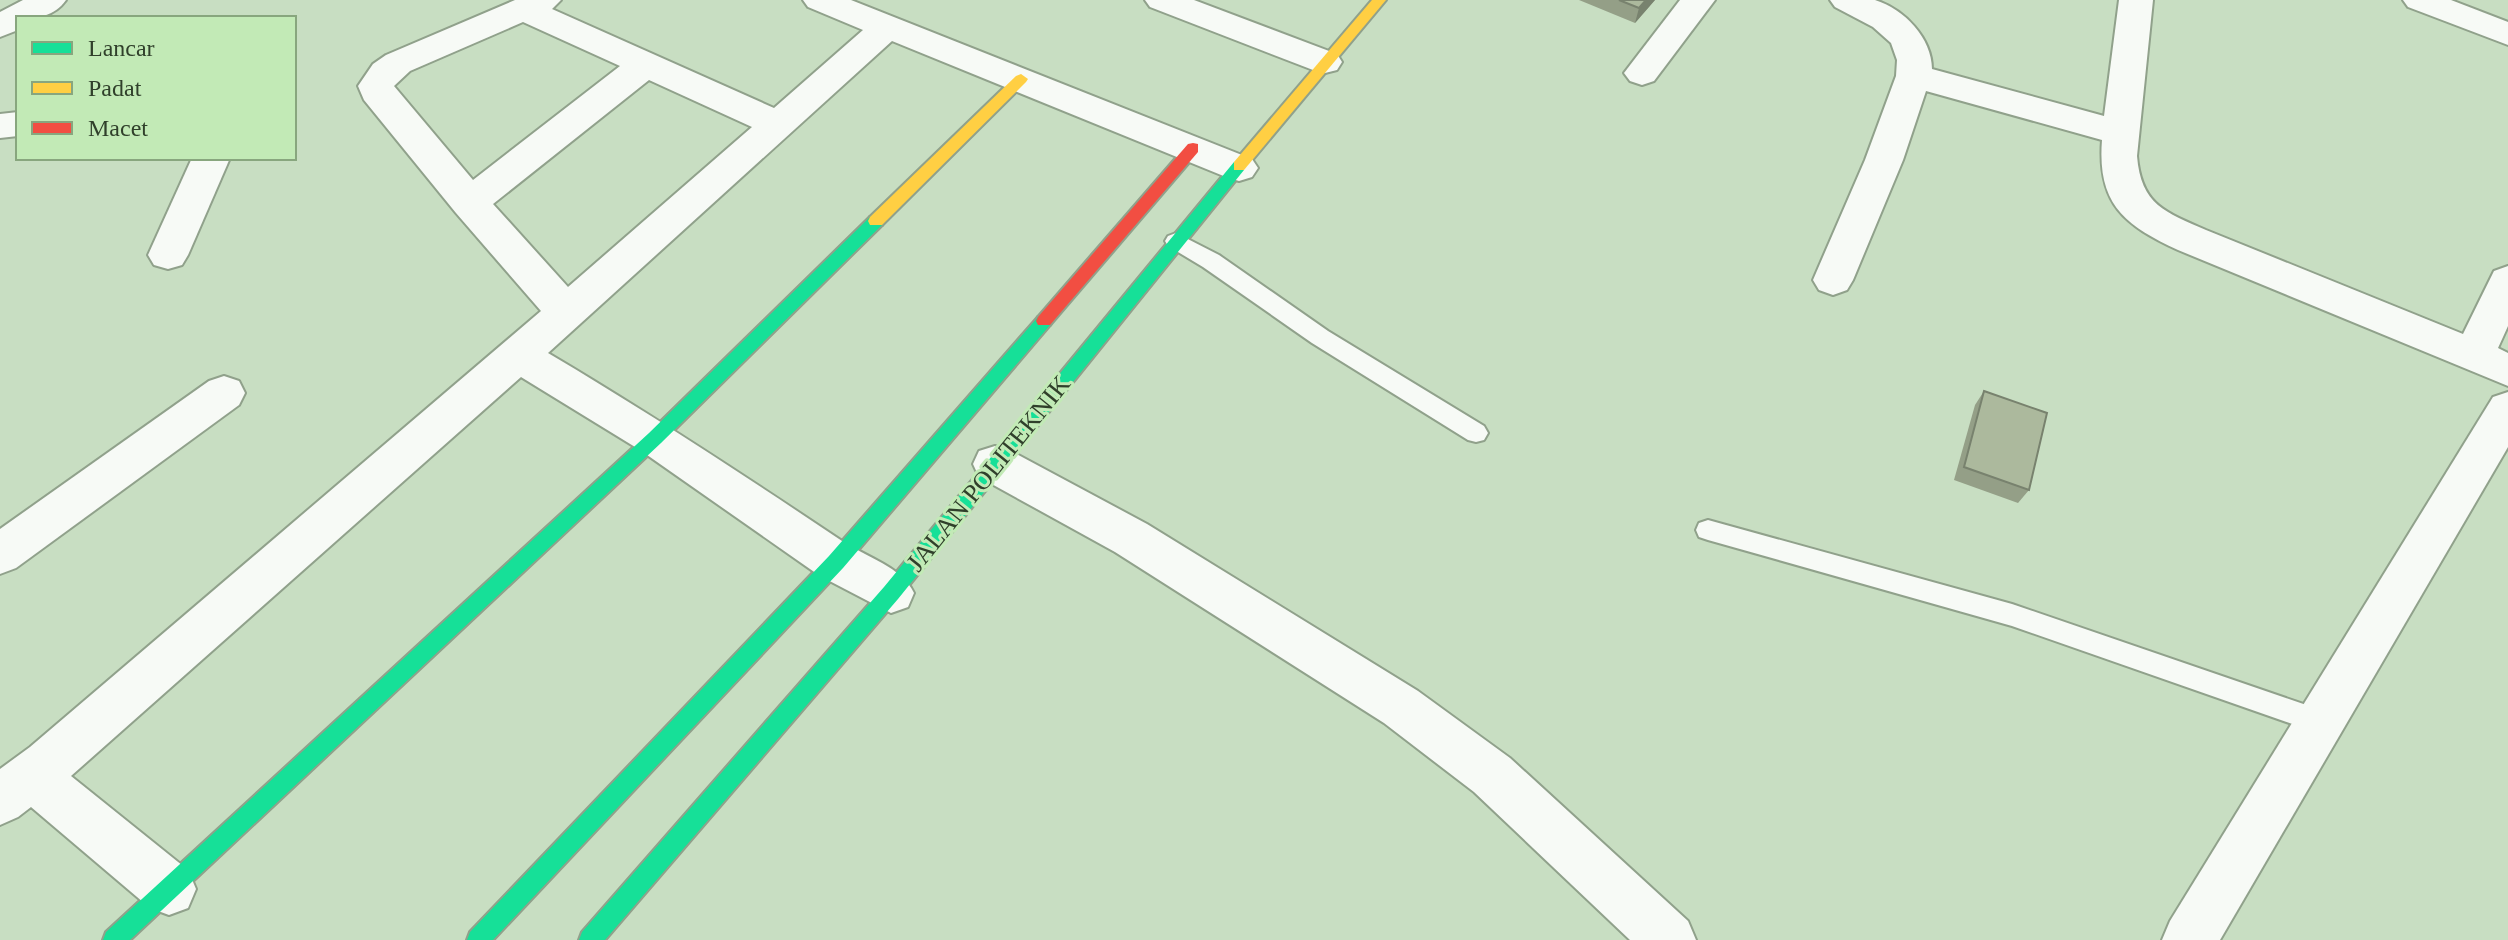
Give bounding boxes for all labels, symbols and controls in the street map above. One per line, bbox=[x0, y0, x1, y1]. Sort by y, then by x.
legend bbox=[16, 16, 296, 160]
text: Lancar bbox=[88, 35, 155, 61]
text: Padat bbox=[88, 75, 142, 101]
text: Macet bbox=[88, 115, 148, 141]
street label: JALAN POLITEKNIK bbox=[901, 369, 1076, 577]

